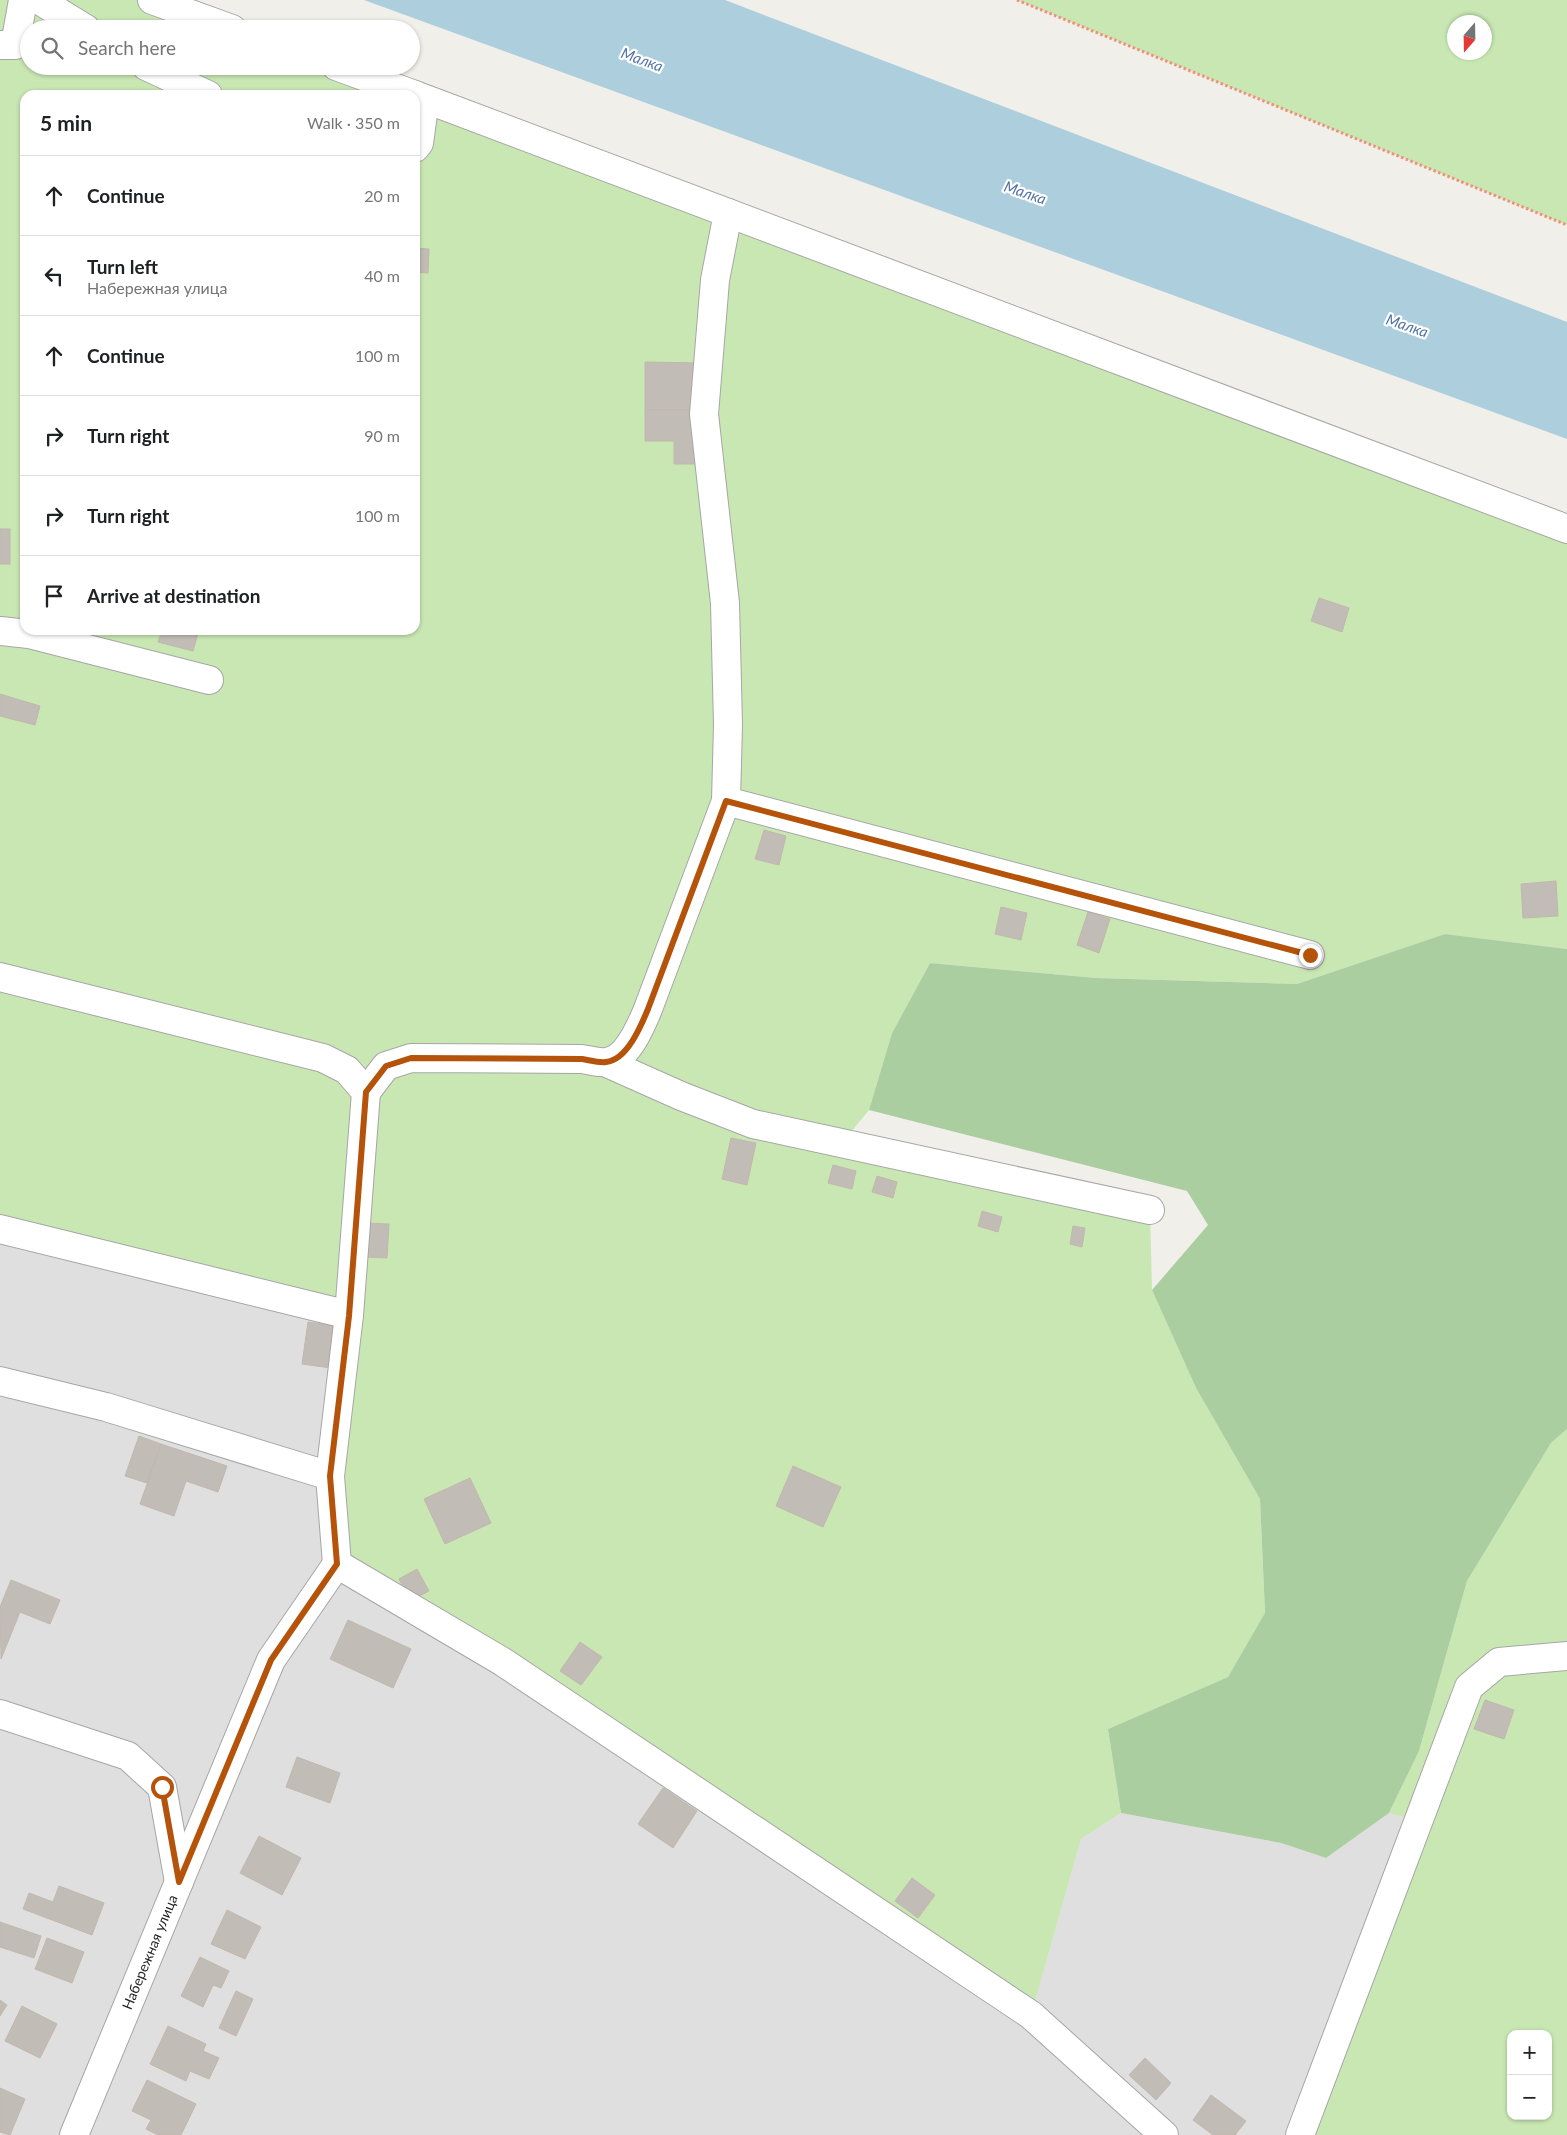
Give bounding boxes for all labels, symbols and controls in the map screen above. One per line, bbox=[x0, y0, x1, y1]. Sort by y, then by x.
north arrow bbox=[1447, 15, 1492, 60]
search box bbox=[20, 20, 420, 75]
icon: search bbox=[38, 34, 66, 62]
text: Search here bbox=[78, 36, 176, 59]
water label: Малка bbox=[619, 43, 666, 75]
text: 5 min bbox=[40, 110, 92, 135]
text: Walk · 350 m bbox=[307, 113, 400, 132]
water label: Малка bbox=[1002, 177, 1049, 208]
icon: ahead bbox=[40, 182, 68, 210]
text: Continue bbox=[87, 184, 165, 207]
text: 20 m bbox=[364, 186, 400, 205]
text: Turn left bbox=[87, 255, 158, 278]
icon: left bbox=[40, 262, 68, 290]
text: 40 m bbox=[364, 266, 400, 285]
text: Набережная улица bbox=[87, 278, 227, 297]
water label: Малка bbox=[1384, 310, 1431, 341]
icon: ahead bbox=[40, 342, 68, 370]
text: Continue bbox=[87, 344, 165, 367]
text: 100 m bbox=[355, 346, 400, 365]
icon: right bbox=[40, 422, 68, 450]
text: Turn right bbox=[87, 424, 169, 447]
text: 90 m bbox=[364, 426, 400, 445]
icon: right bbox=[40, 502, 68, 530]
text: Turn right bbox=[87, 504, 169, 527]
text: 100 m bbox=[355, 506, 400, 525]
icon: arrive bbox=[40, 582, 68, 610]
text: Arrive at destination bbox=[87, 584, 260, 607]
route end bbox=[1299, 944, 1322, 967]
route start bbox=[151, 1776, 174, 1799]
street label: Набережная улица bbox=[118, 1892, 181, 2012]
map controls bbox=[1507, 2030, 1552, 2120]
button: + bbox=[1507, 2030, 1552, 2075]
button: − bbox=[1507, 2075, 1552, 2120]

